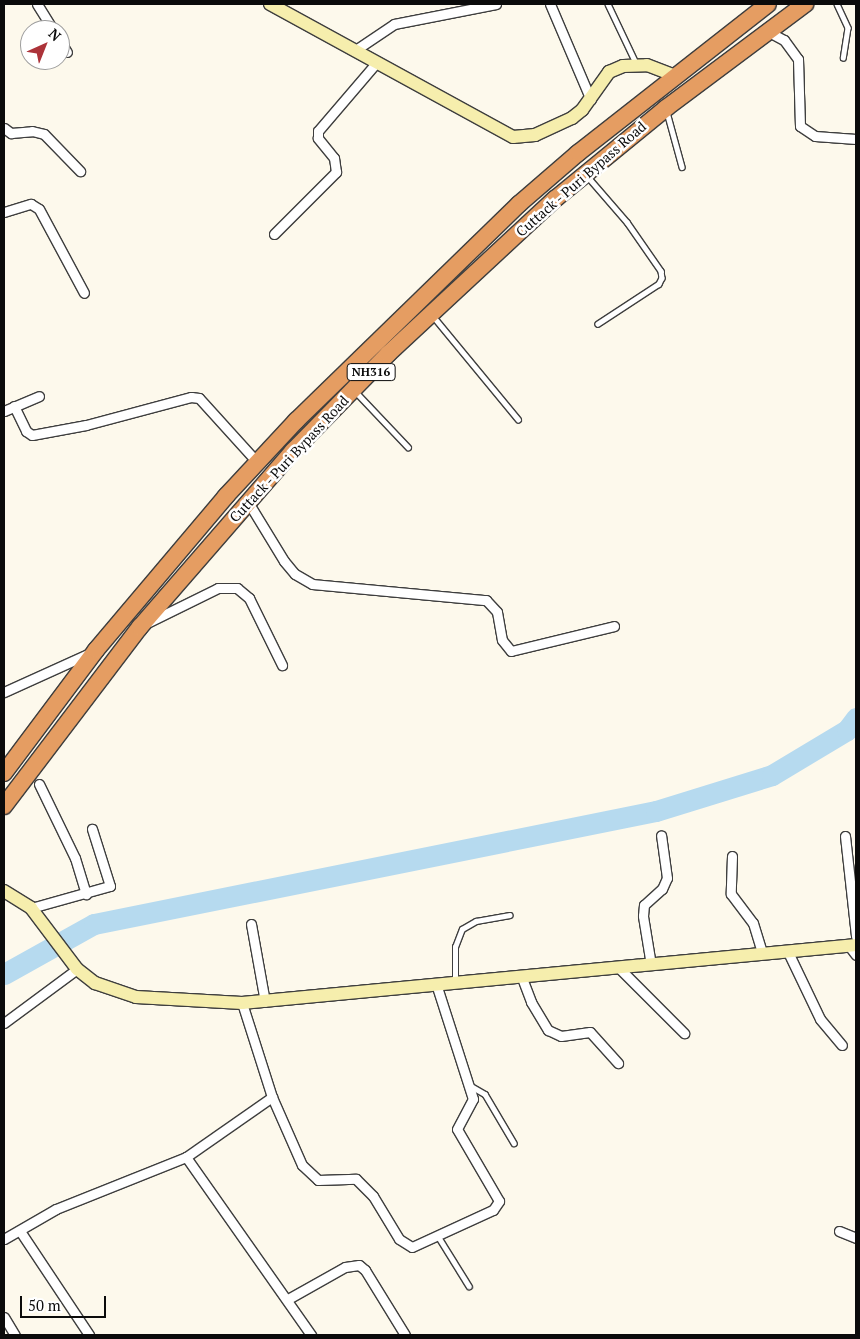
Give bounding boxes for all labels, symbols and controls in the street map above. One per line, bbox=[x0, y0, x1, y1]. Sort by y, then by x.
north arrow bbox=[20, 20, 70, 70]
text: N bbox=[45, 24, 65, 45]
street label: Cuttack - Puri Bypass Road bbox=[512, 118, 650, 240]
road number: NH316 bbox=[346, 362, 396, 382]
street label: Cuttack - Puri Bypass Road bbox=[226, 392, 352, 526]
scale bar bbox=[22, 1286, 109, 1318]
text: 50 m bbox=[28, 1295, 61, 1315]

